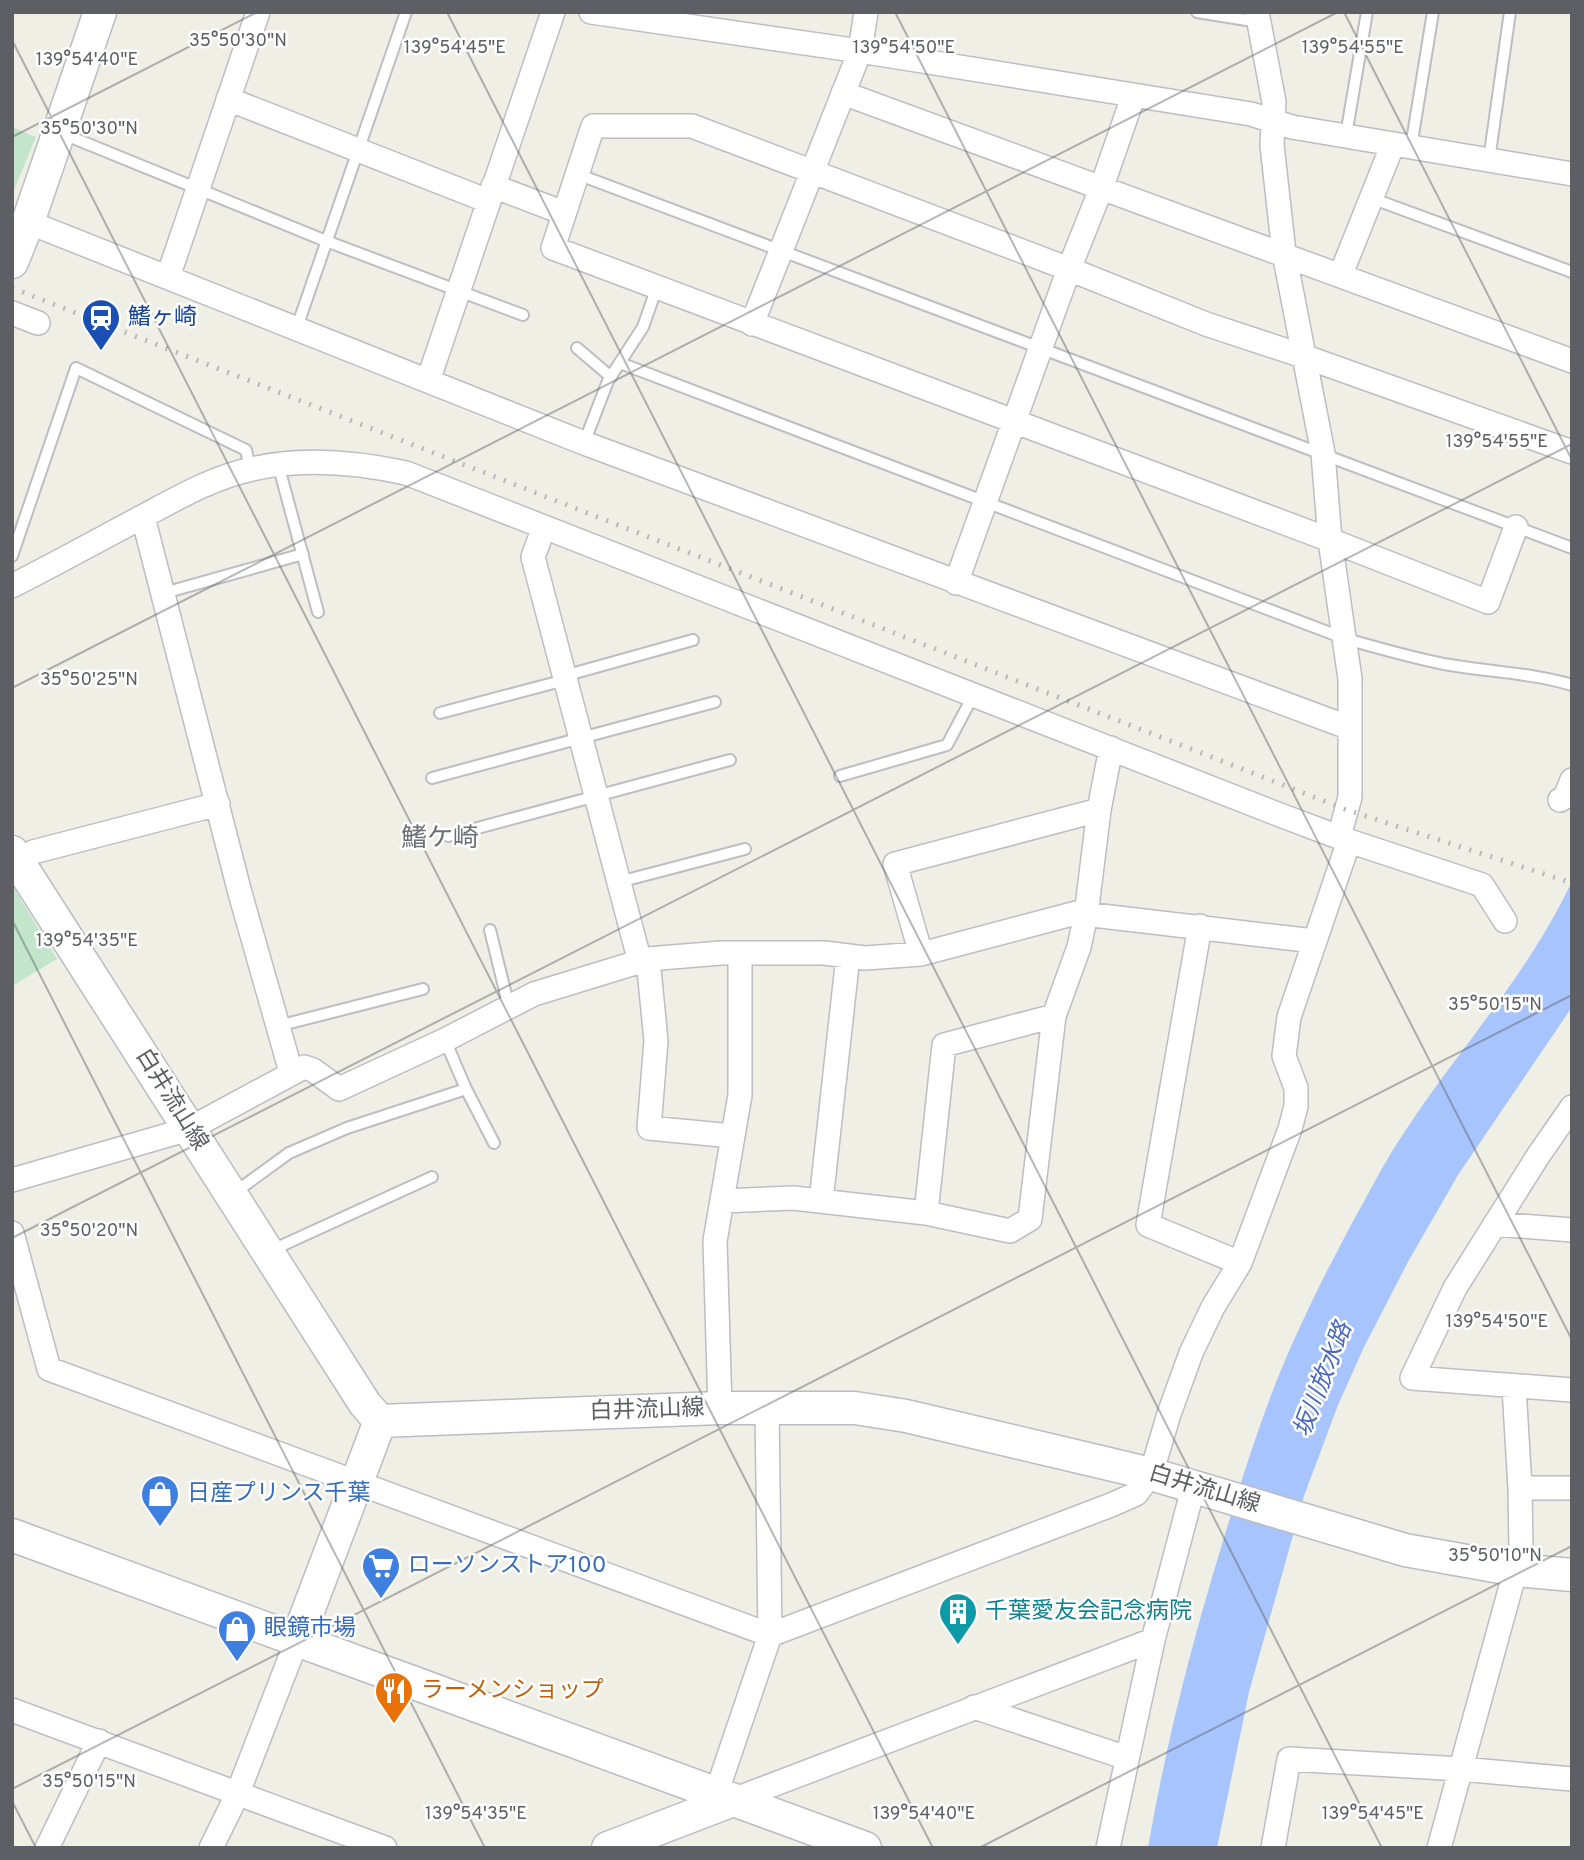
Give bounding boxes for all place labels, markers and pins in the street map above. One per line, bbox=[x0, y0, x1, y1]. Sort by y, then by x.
station icon: 鰭ヶ崎 bbox=[80, 297, 122, 352]
place label: 鰭ヶ崎 bbox=[128, 304, 197, 333]
shop icon: 日産プリンス千葉 bbox=[139, 1473, 181, 1528]
place label: 日産プリンス千葉 bbox=[187, 1480, 371, 1509]
supermarket icon: ローソンストア100 bbox=[360, 1545, 402, 1600]
place label: ローソンストア100 bbox=[408, 1552, 606, 1581]
building icon: 千葉愛友会記念病院 bbox=[937, 1591, 979, 1646]
place label: 千葉愛友会記念病院 bbox=[985, 1598, 1192, 1627]
shop icon: 眼鏡市場 bbox=[216, 1608, 258, 1663]
place label: 眼鏡市場 bbox=[264, 1615, 356, 1644]
restaurant icon: ラーメンショップ bbox=[373, 1670, 415, 1725]
place label: ラーメンショップ bbox=[421, 1677, 604, 1706]

